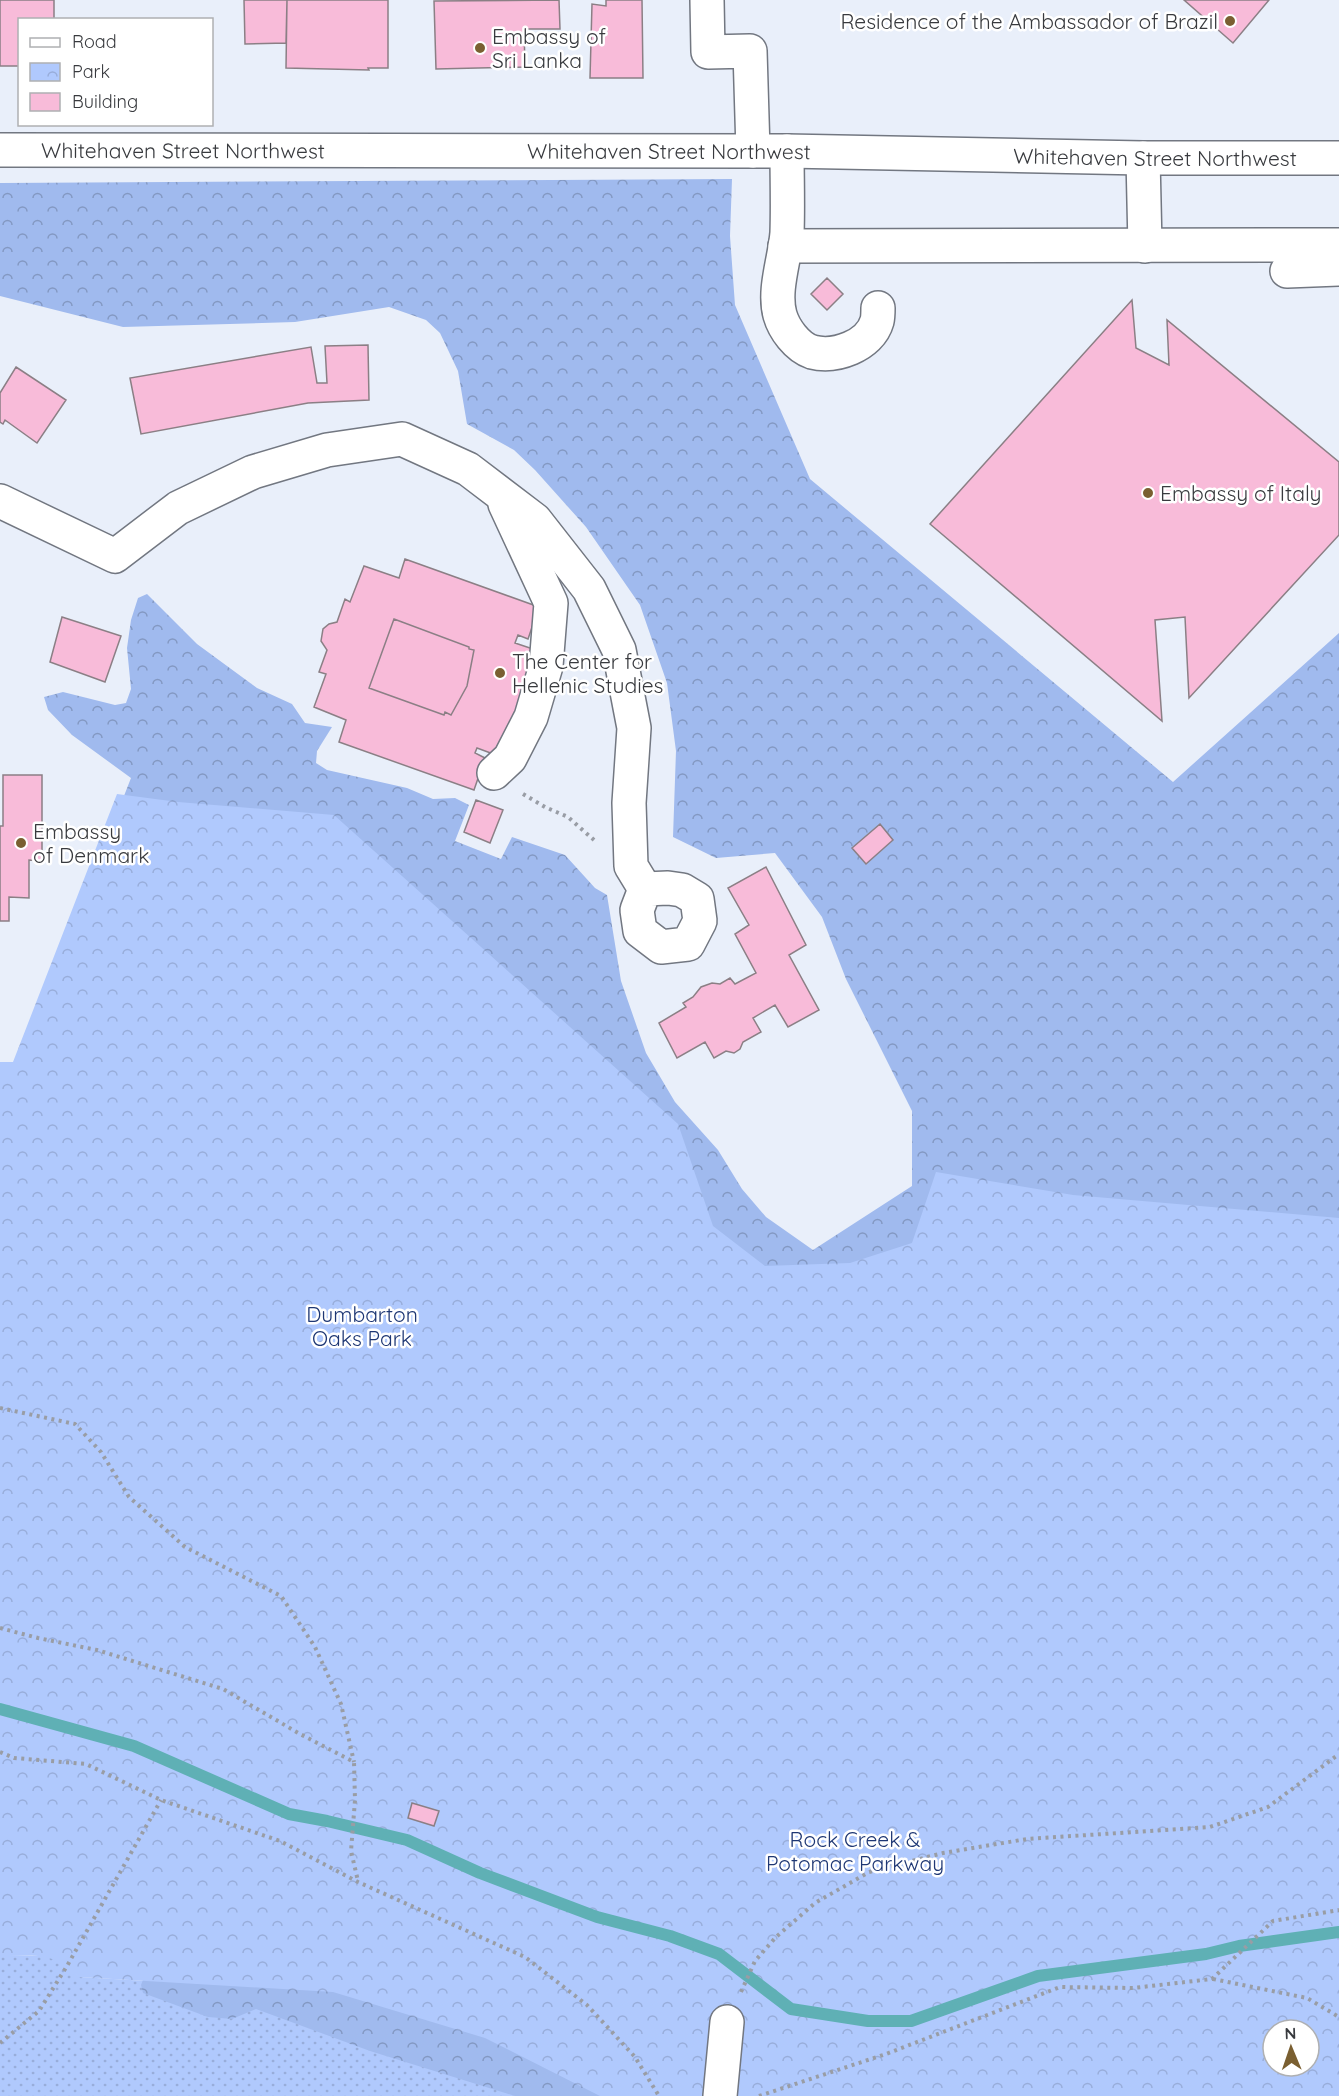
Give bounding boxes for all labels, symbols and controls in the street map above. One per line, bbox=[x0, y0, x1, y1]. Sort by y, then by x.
place label: Residence of the Ambassador of Brazil bbox=[840, 8, 1218, 34]
marker: Residence of the Ambassador of Brazil bbox=[1223, 14, 1237, 28]
legend bbox=[18, 18, 213, 126]
place label: Embassy of Sri Lanka bbox=[492, 23, 607, 73]
text: Road bbox=[72, 30, 117, 53]
marker: Embassy of Sri Lanka bbox=[473, 41, 487, 55]
text: Park bbox=[72, 60, 110, 83]
text: Building bbox=[72, 90, 138, 113]
street label: Whitehaven Street Northwest bbox=[41, 137, 325, 163]
street label: Whitehaven Street Northwest bbox=[527, 138, 811, 164]
street label: Whitehaven Street Northwest bbox=[1013, 142, 1297, 171]
place label: Embassy of Italy bbox=[1160, 480, 1321, 506]
marker: Embassy of Italy bbox=[1141, 486, 1155, 500]
place label: The Center for Hellenic Studies bbox=[512, 648, 663, 698]
marker: The Center for Hellenic Studies bbox=[493, 666, 507, 680]
place label: Embassy of Denmark bbox=[33, 818, 149, 868]
marker: Embassy of Denmark bbox=[14, 836, 28, 850]
park label: Dumbarton Oaks Park bbox=[306, 1301, 418, 1351]
park label: Rock Creek & Potomac Parkway bbox=[766, 1826, 944, 1876]
north arrow bbox=[1261, 2018, 1321, 2078]
text: N bbox=[1284, 2023, 1297, 2043]

